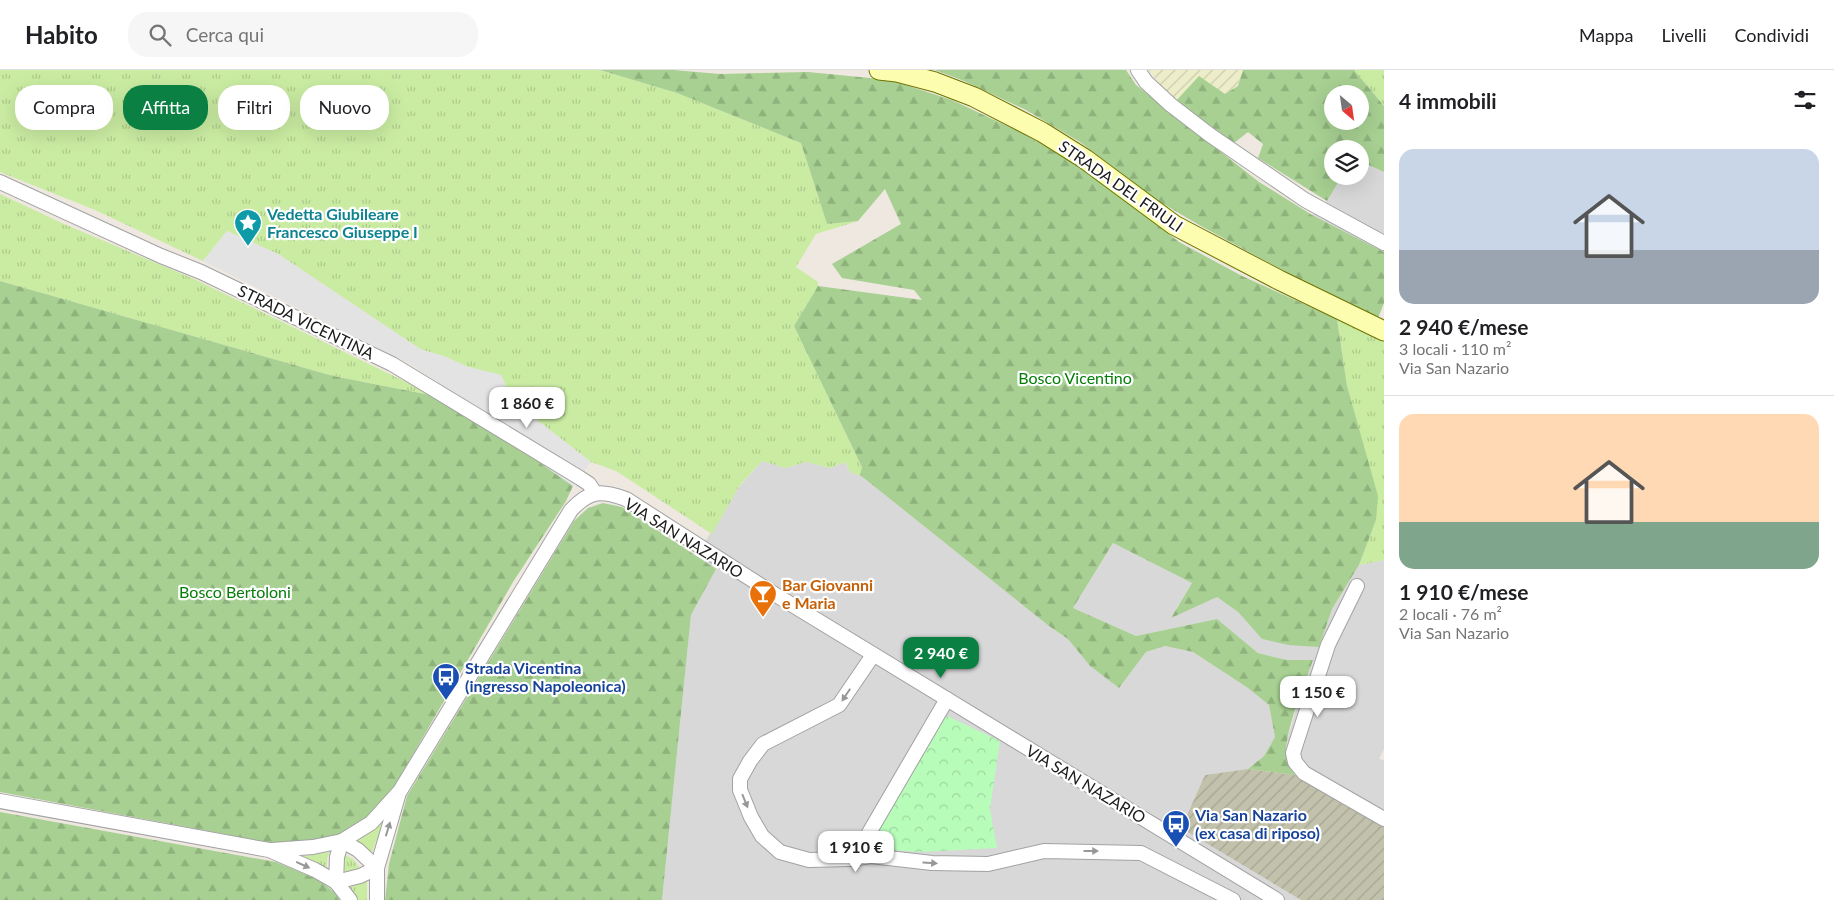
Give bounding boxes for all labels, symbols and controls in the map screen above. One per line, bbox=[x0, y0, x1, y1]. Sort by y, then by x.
search box bbox=[128, 12, 478, 57]
text: Habito bbox=[25, 20, 98, 49]
icon: search bbox=[146, 21, 174, 49]
text: Cerca qui bbox=[186, 23, 264, 46]
text: Mappa bbox=[1579, 24, 1634, 46]
text: Livelli bbox=[1662, 24, 1706, 46]
text: Condividi bbox=[1734, 24, 1809, 46]
chip: Compra bbox=[15, 85, 113, 130]
chip: Affitta bbox=[123, 85, 208, 130]
chip: Filtri bbox=[218, 85, 290, 130]
chip: Nuovo bbox=[300, 85, 389, 130]
north arrow bbox=[1324, 85, 1369, 130]
map controls bbox=[1324, 85, 1369, 185]
icon: filters bbox=[1791, 86, 1819, 114]
text: 4 immobili bbox=[1399, 88, 1497, 113]
street label: STRADA DEL FRIULI bbox=[1056, 136, 1187, 235]
button: layers bbox=[1324, 140, 1369, 185]
icon: home bbox=[1564, 181, 1654, 271]
place label: Vedetta Giubileare Francesco Giuseppe I bbox=[266, 204, 418, 241]
place icon: Vedetta Giubileare Francesco Giuseppe I bbox=[233, 208, 263, 247]
street label: STRADA VICENTINA bbox=[235, 280, 378, 363]
text: 2 940 €/mese bbox=[1399, 314, 1529, 339]
text: 3 locali · 110 m² bbox=[1399, 339, 1511, 358]
text: Via San Nazario bbox=[1399, 358, 1509, 377]
park label: Bosco Vicentino bbox=[1018, 368, 1132, 387]
pin: 1 860 € bbox=[481, 386, 573, 429]
text: 1 860 € bbox=[500, 393, 554, 412]
icon: home bbox=[1564, 447, 1654, 537]
street label: VIA SAN NAZARIO bbox=[621, 493, 747, 582]
place label: Bar Giovanni e Maria bbox=[782, 575, 873, 612]
bar icon: Bar Giovanni e Maria bbox=[748, 579, 778, 618]
text: 1 910 €/mese bbox=[1399, 579, 1529, 604]
park label: Bosco Bertoloni bbox=[179, 582, 291, 601]
text: 2 locali · 76 m² bbox=[1399, 604, 1502, 623]
text: Via San Nazario bbox=[1399, 623, 1509, 642]
pin: 2 940 € bbox=[895, 636, 987, 679]
text: 2 940 € bbox=[914, 643, 968, 662]
place label: Strada Vicentina (ingresso Napoleonica) bbox=[465, 658, 626, 695]
bus stop icon: Strada Vicentina (ingresso Napoleonica) bbox=[431, 662, 461, 701]
pin: 1 150 € bbox=[1272, 676, 1364, 718]
text: 1 150 € bbox=[1291, 682, 1345, 701]
one-way arrow bbox=[841, 688, 851, 702]
street label: VIA SAN NAZARIO bbox=[1023, 740, 1150, 827]
one-way arrow bbox=[741, 794, 749, 808]
place label: Via San Nazario (ex casa di riposo) bbox=[1194, 805, 1320, 842]
bus stop icon: Via San Nazario (ex casa di riposo) bbox=[1161, 809, 1191, 848]
one-way arrow bbox=[384, 822, 392, 837]
pin: 1 910 € bbox=[810, 830, 902, 873]
text: 1 910 € bbox=[829, 837, 883, 856]
one-way arrow bbox=[1083, 847, 1099, 855]
one-way arrow bbox=[922, 859, 938, 867]
one-way arrow bbox=[296, 861, 310, 869]

